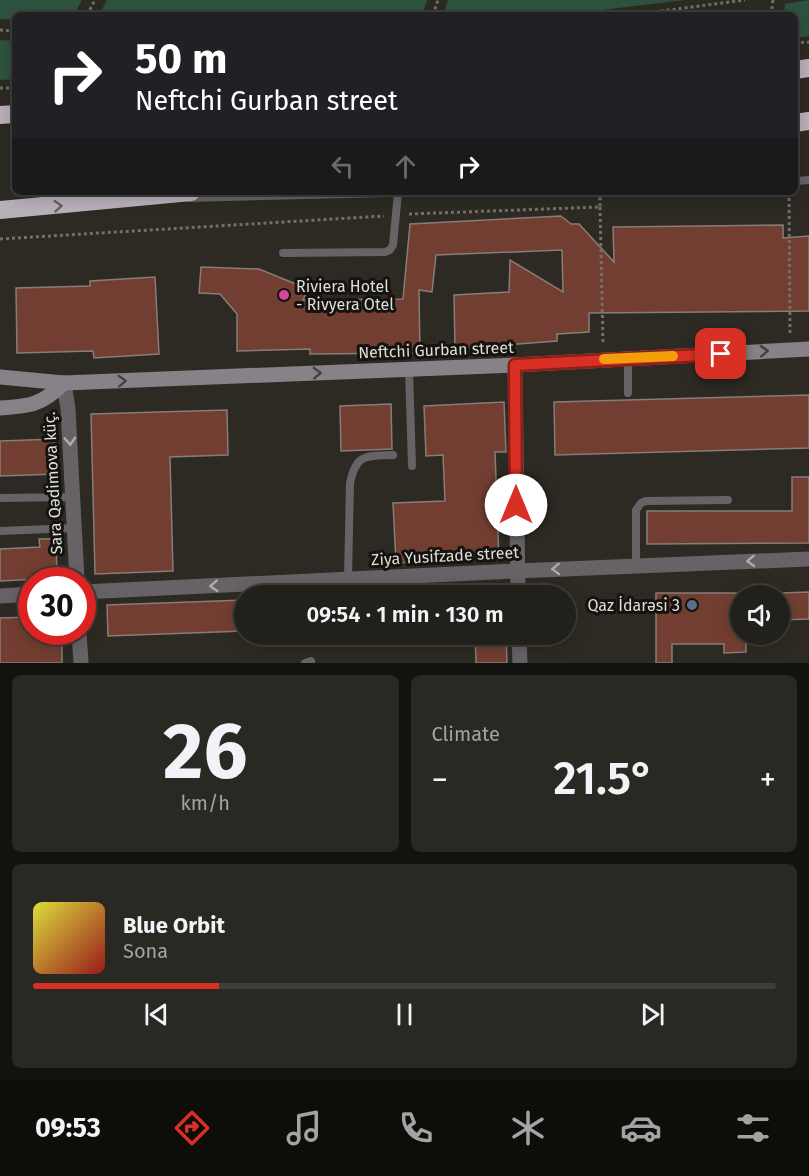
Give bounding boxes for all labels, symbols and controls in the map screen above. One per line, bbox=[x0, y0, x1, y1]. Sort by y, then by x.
text: 50 m bbox=[135, 34, 228, 84]
icon: right bbox=[36, 36, 114, 114]
text: Neftchi Gurban street bbox=[135, 85, 398, 117]
icon: left bbox=[326, 150, 359, 183]
icon: ahead bbox=[389, 150, 422, 183]
icon: right bbox=[452, 150, 485, 183]
one-way arrow bbox=[54, 200, 63, 213]
place label: Riviera Hotel - Rivyera Otel bbox=[296, 277, 394, 314]
marker: Riviera Hotel - Rivyera Otel bbox=[277, 288, 291, 302]
pin bbox=[695, 328, 746, 379]
icon: arrive bbox=[704, 337, 737, 370]
street label: Neftchi Gurban street bbox=[358, 338, 514, 362]
one-way arrow bbox=[759, 345, 768, 358]
one-way arrow bbox=[313, 367, 322, 380]
one-way arrow bbox=[118, 374, 127, 387]
street label: Sara Qədimova küç. bbox=[40, 411, 67, 555]
one-way arrow bbox=[63, 437, 76, 446]
position arrow bbox=[484, 473, 548, 537]
street label: Ziya Yusifzade street bbox=[371, 543, 520, 569]
one-way arrow bbox=[746, 555, 755, 568]
one-way arrow bbox=[551, 563, 560, 576]
speed limit sign: 30 bbox=[18, 567, 96, 645]
one-way arrow bbox=[210, 579, 219, 592]
map controls bbox=[730, 585, 790, 645]
button: sound bbox=[730, 585, 790, 645]
place label: Qaz İdarəsi 3 bbox=[587, 595, 680, 615]
marker: Qaz İdarəsi 3 bbox=[685, 598, 699, 612]
text: 09:54 · 1 min · 130 m bbox=[306, 601, 504, 628]
text: 26 bbox=[163, 705, 247, 799]
text: Climate bbox=[432, 722, 500, 746]
text: 21.5° bbox=[554, 752, 654, 806]
text: − bbox=[432, 760, 448, 800]
text: + bbox=[760, 760, 776, 800]
text: km/h bbox=[181, 791, 230, 815]
text: Blue Orbit bbox=[123, 912, 225, 939]
text: Sona bbox=[123, 939, 168, 963]
icon: previous bbox=[140, 998, 173, 1031]
icon: pause bbox=[388, 998, 421, 1031]
icon: next bbox=[636, 998, 669, 1031]
icon: directions bbox=[171, 1107, 213, 1149]
icon: music bbox=[283, 1107, 325, 1149]
icon: phone bbox=[395, 1107, 437, 1149]
icon: climate bbox=[507, 1107, 549, 1149]
icon: car bbox=[620, 1107, 662, 1149]
icon: filters bbox=[732, 1107, 774, 1149]
text: 09:53 bbox=[35, 1112, 101, 1144]

